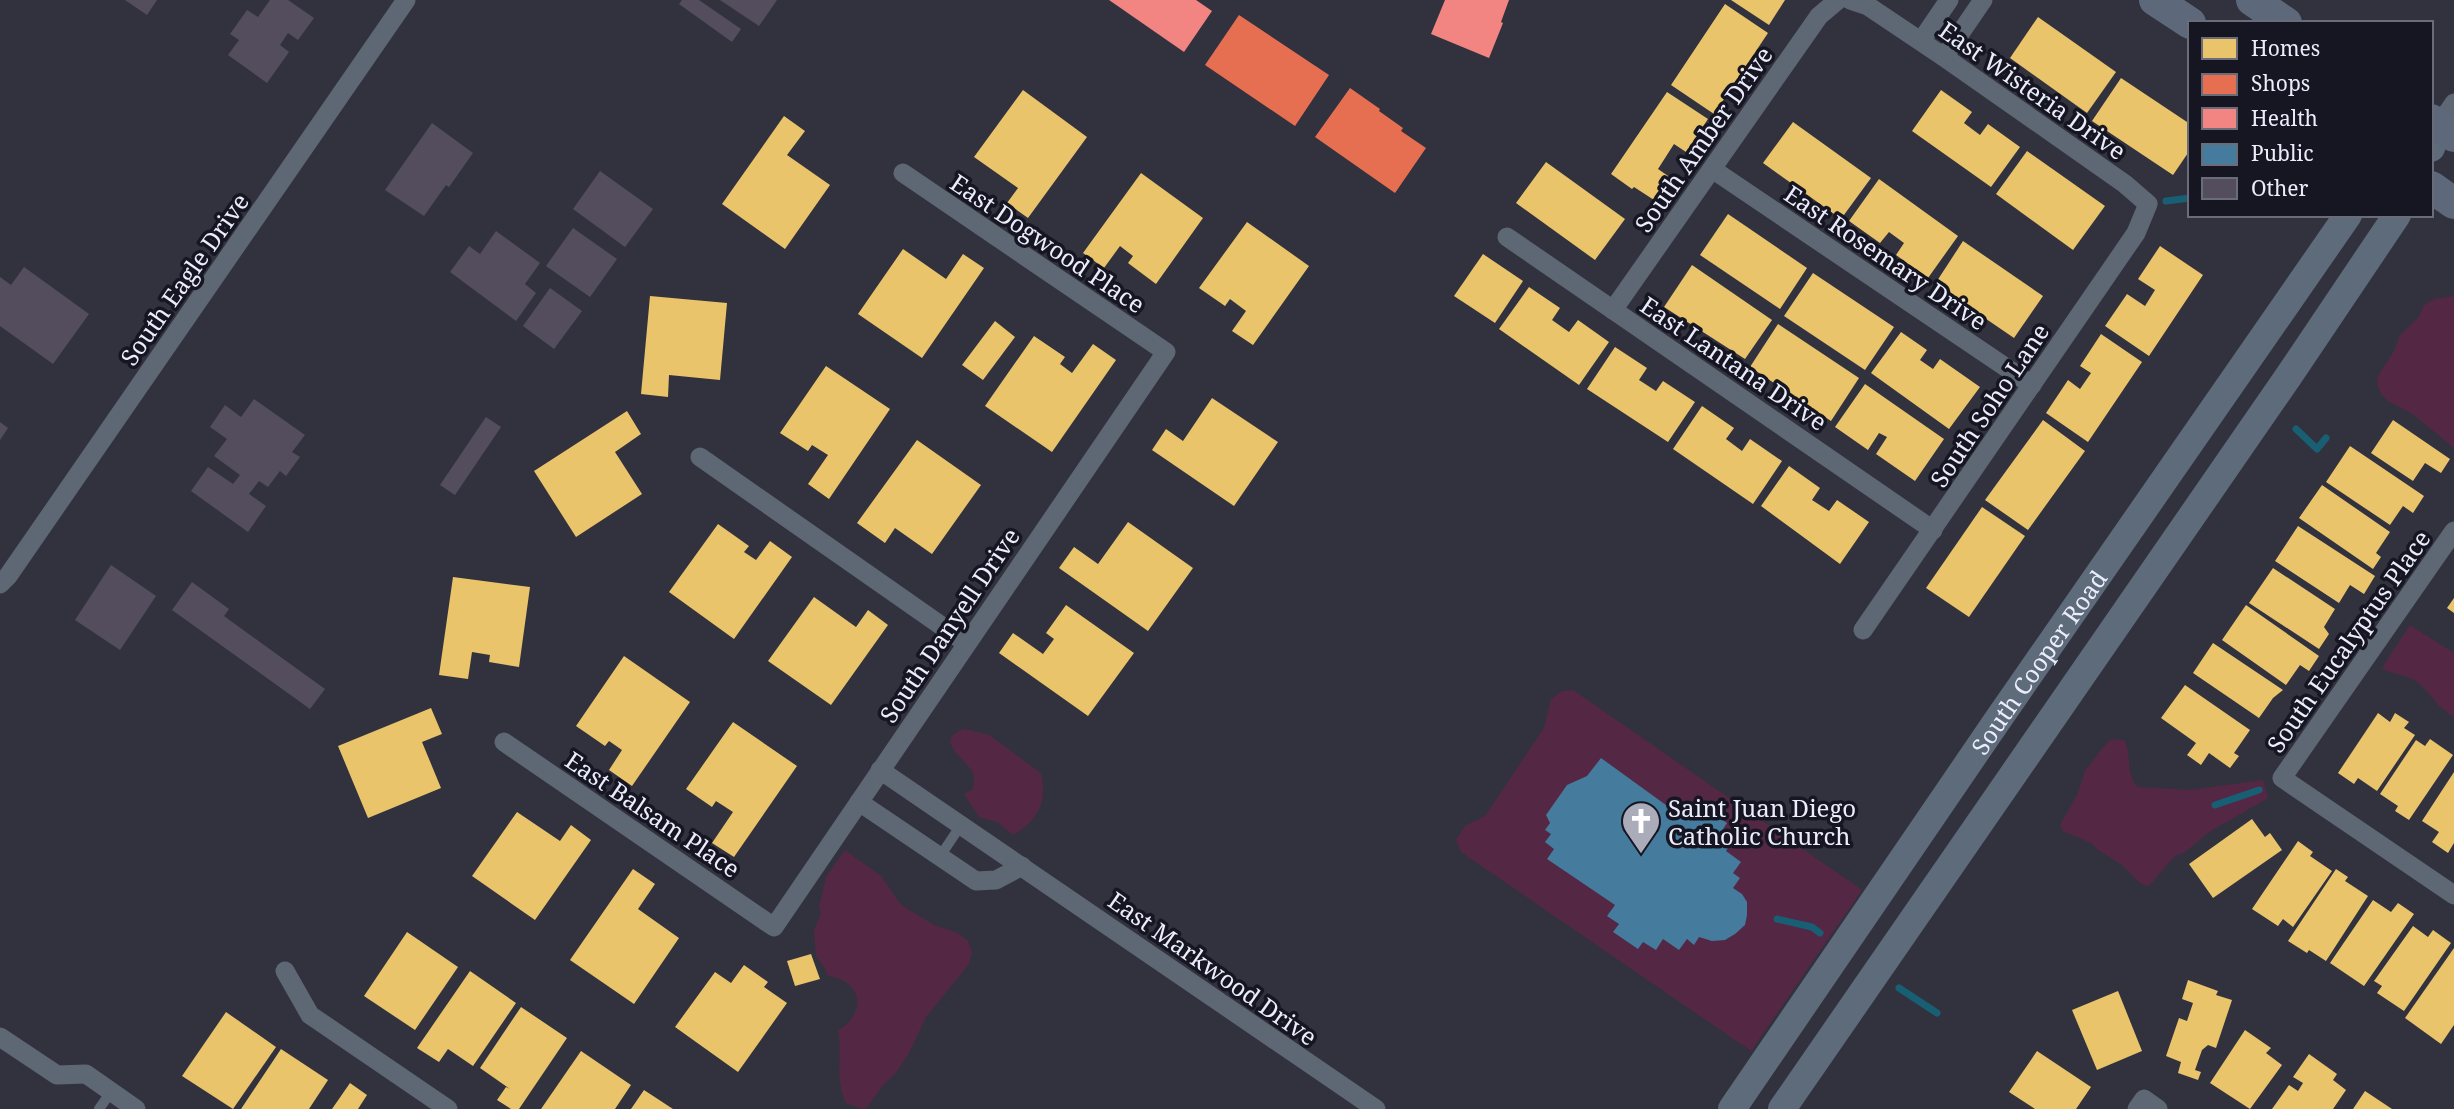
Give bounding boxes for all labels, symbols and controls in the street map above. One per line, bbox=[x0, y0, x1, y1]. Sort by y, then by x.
street label: East Wisteria Drive bbox=[1933, 13, 2133, 167]
legend bbox=[2188, 21, 2433, 217]
text: Homes bbox=[2251, 34, 2320, 62]
street label: South Amber Drive bbox=[1626, 39, 1780, 239]
text: Shops bbox=[2251, 69, 2310, 97]
text: Health bbox=[2251, 104, 2318, 132]
text: Public bbox=[2251, 139, 2313, 167]
street label: East Dogwood Place bbox=[944, 166, 1152, 320]
text: Other bbox=[2251, 174, 2309, 202]
street label: East Rosemary Drive bbox=[1778, 177, 1994, 337]
street label: South Eagle Drive bbox=[112, 186, 256, 372]
street label: East Lantana Drive bbox=[1634, 288, 1834, 438]
street label: South Soho Lane bbox=[1922, 317, 2056, 493]
street label: South Danyell Drive bbox=[871, 521, 1027, 729]
street label: South Eucalyptus Place bbox=[2259, 523, 2437, 759]
street label: South Cooper Road bbox=[1963, 563, 2114, 761]
street label: East Balsam Place bbox=[559, 743, 747, 885]
place label: Saint Juan Diego Catholic Church bbox=[1668, 791, 1856, 852]
church icon: Saint Juan Diego Catholic Church bbox=[1620, 800, 1662, 855]
street label: East Markwood Drive bbox=[1102, 883, 1324, 1053]

